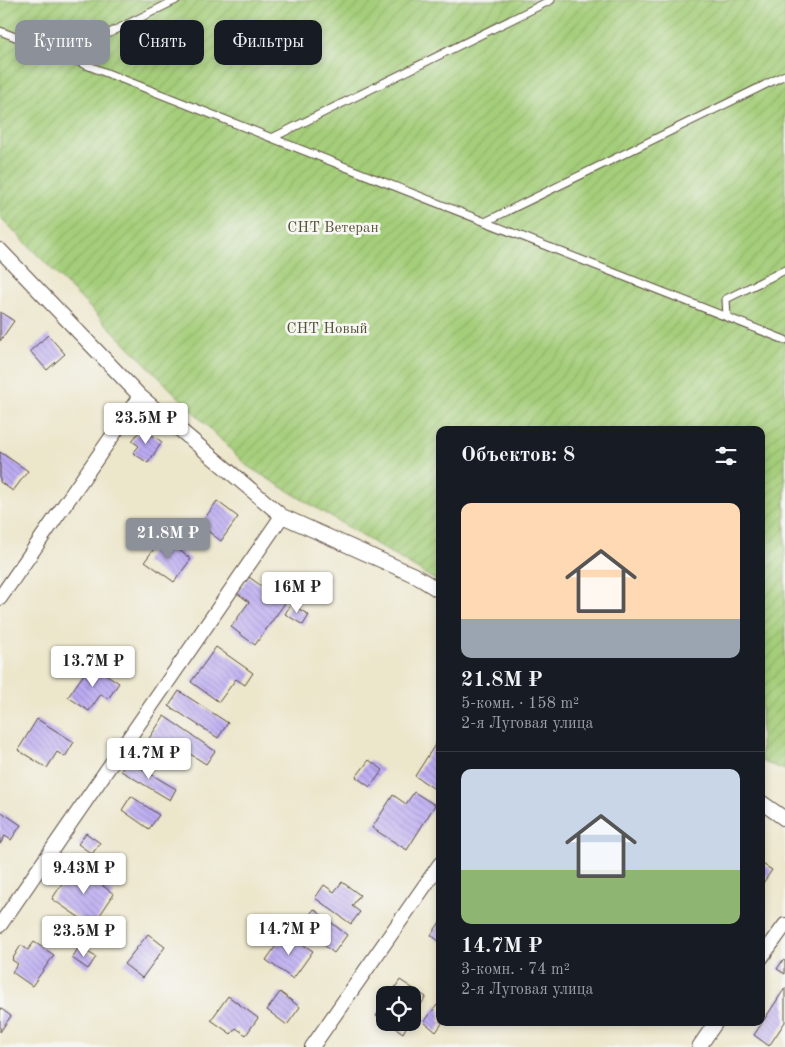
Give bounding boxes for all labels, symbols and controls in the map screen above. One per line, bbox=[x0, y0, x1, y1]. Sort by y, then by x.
chip: Купить bbox=[15, 20, 110, 65]
chip: Снять bbox=[120, 20, 204, 65]
chip: Фильтры bbox=[214, 20, 322, 65]
park label: СНТ Ветеран bbox=[287, 221, 379, 236]
park label: СНТ Новый bbox=[286, 322, 368, 337]
pin: 23.5M ₽ bbox=[100, 402, 192, 445]
text: 23.5M ₽ bbox=[115, 411, 177, 427]
icon: filters bbox=[712, 442, 740, 470]
text: Объектов: 8 bbox=[461, 445, 575, 466]
pin: 21.8M ₽ bbox=[122, 518, 214, 560]
text: 21.8M ₽ bbox=[137, 526, 199, 542]
icon: home bbox=[556, 536, 646, 626]
pin: 16M ₽ bbox=[262, 572, 332, 614]
text: 16M ₽ bbox=[273, 580, 321, 596]
pin: 13.7M ₽ bbox=[47, 646, 139, 688]
text: 13.7M ₽ bbox=[62, 654, 124, 670]
text: 21.8M ₽ bbox=[461, 670, 543, 691]
text: 5-комн. · 158 m² bbox=[461, 696, 579, 712]
text: 2-я Луговая улица bbox=[461, 716, 593, 732]
pin: 14.7M ₽ bbox=[103, 738, 195, 780]
text: 14.7M ₽ bbox=[118, 746, 180, 762]
icon: home bbox=[556, 801, 646, 891]
pin: 9.43M ₽ bbox=[38, 852, 130, 895]
text: 9.43M ₽ bbox=[53, 861, 115, 877]
pin: 14.7M ₽ bbox=[243, 914, 335, 956]
pin: 23.5M ₽ bbox=[38, 916, 130, 958]
text: 14.7M ₽ bbox=[258, 922, 320, 938]
text: 23.5M ₽ bbox=[53, 924, 115, 940]
text: 14.7M ₽ bbox=[461, 936, 543, 957]
text: 3-комн. · 74 m² bbox=[461, 962, 570, 978]
text: 2-я Луговая улица bbox=[461, 982, 593, 998]
map controls bbox=[376, 986, 421, 1031]
button: locate bbox=[376, 986, 421, 1031]

